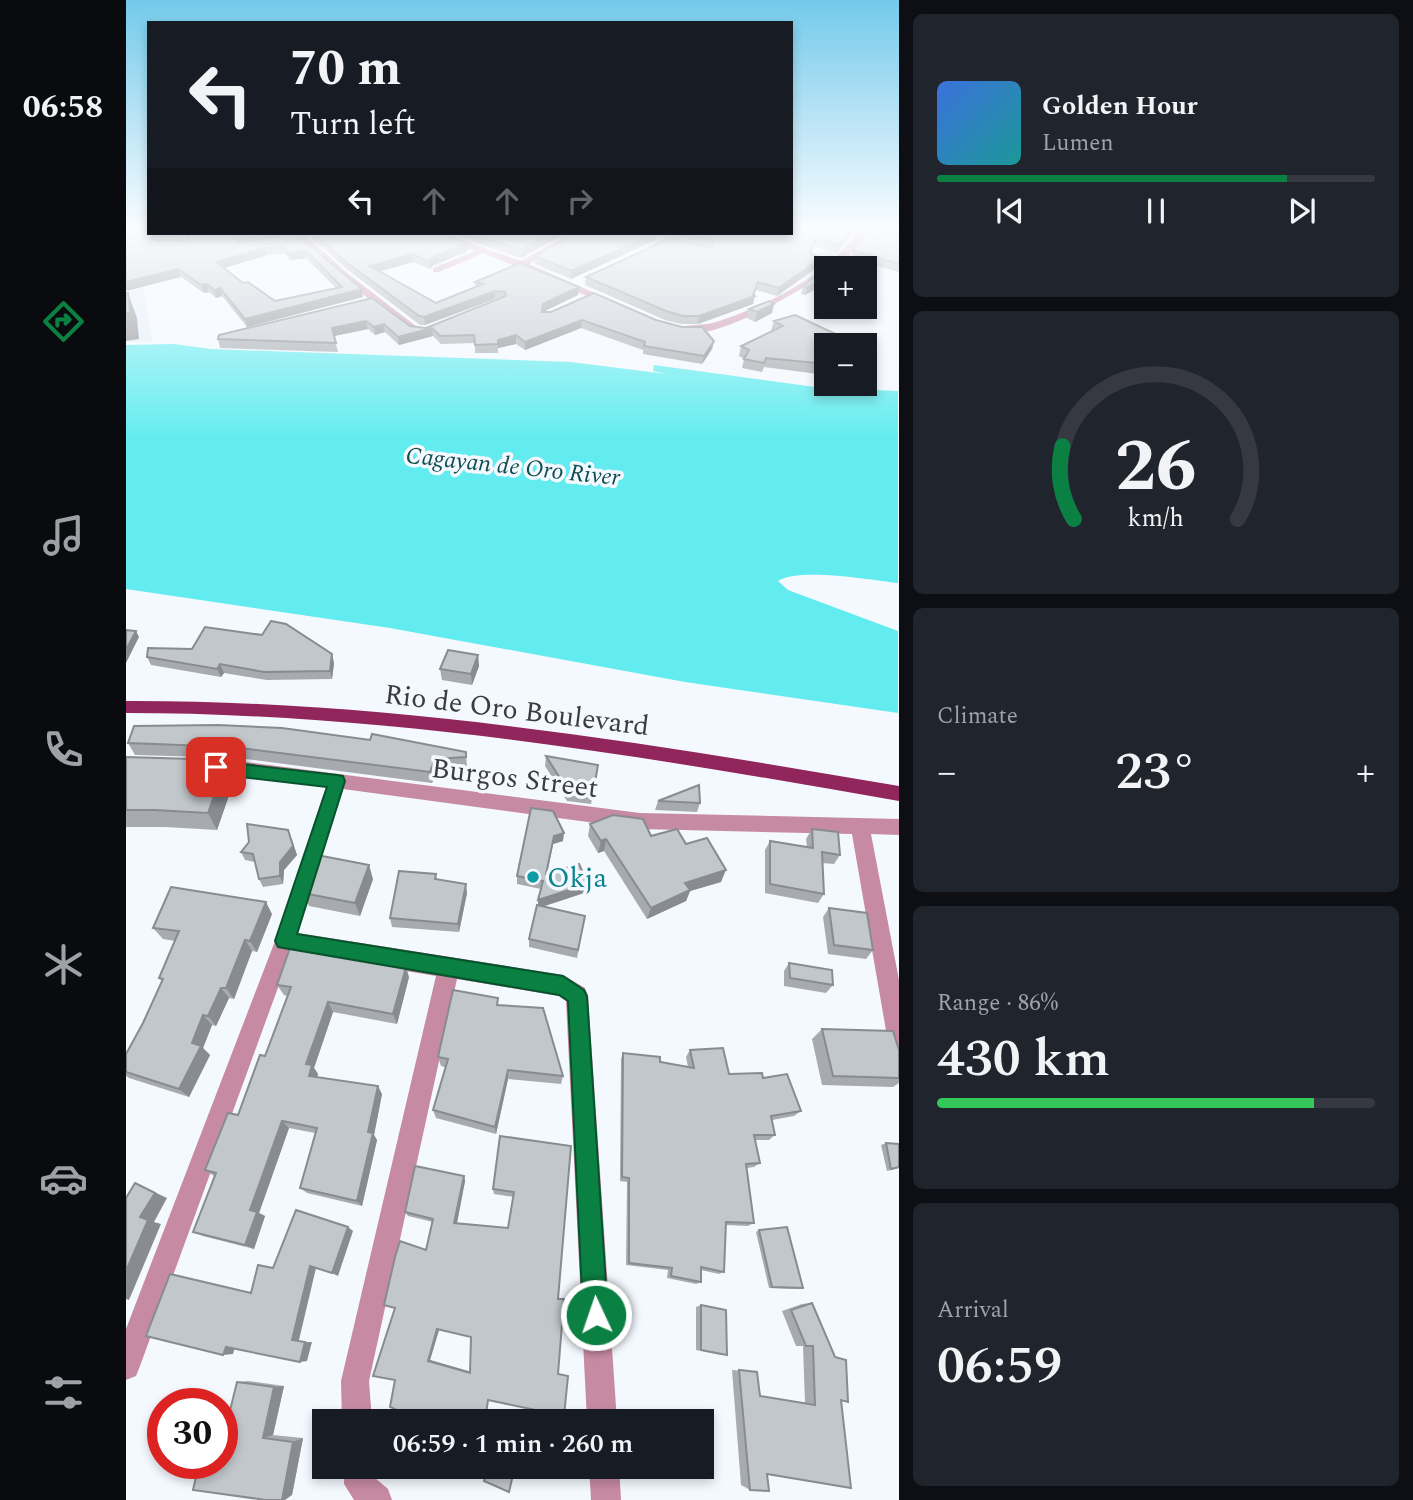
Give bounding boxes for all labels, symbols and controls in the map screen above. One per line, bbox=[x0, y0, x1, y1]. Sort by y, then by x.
text: 70 m bbox=[290, 32, 401, 107]
icon: left bbox=[175, 49, 266, 140]
text: 06:58 bbox=[23, 83, 103, 132]
text: Golden Hour bbox=[1042, 86, 1198, 126]
text: Turn left bbox=[290, 100, 416, 149]
text: Lumen bbox=[1042, 126, 1114, 161]
icon: left bbox=[342, 182, 380, 220]
icon: ahead bbox=[415, 182, 453, 220]
icon: ahead bbox=[488, 182, 526, 220]
icon: right bbox=[561, 182, 599, 220]
icon: previous bbox=[991, 192, 1029, 230]
icon: pause bbox=[1137, 192, 1175, 230]
icon: next bbox=[1283, 192, 1321, 230]
map controls bbox=[814, 256, 877, 396]
button: + bbox=[814, 256, 877, 319]
icon: directions bbox=[39, 297, 88, 346]
button: − bbox=[814, 333, 877, 396]
text: 26 bbox=[1115, 412, 1197, 523]
water label: Cagayan de Oro River bbox=[404, 438, 623, 496]
text: km/h bbox=[1128, 500, 1184, 538]
icon: music bbox=[39, 511, 88, 560]
street label: Rio de Oro Boulevard bbox=[382, 673, 652, 748]
text: Climate bbox=[937, 699, 1018, 734]
icon: phone bbox=[39, 725, 88, 774]
text: 23° bbox=[1115, 733, 1197, 812]
pin bbox=[186, 737, 246, 797]
text: − bbox=[937, 744, 956, 802]
text: + bbox=[1356, 744, 1375, 802]
street label: Burgos Street bbox=[429, 747, 601, 810]
icon: arrive bbox=[197, 748, 235, 786]
place label: Okja bbox=[547, 857, 607, 900]
marker: Okja bbox=[525, 869, 541, 885]
icon: climate bbox=[39, 940, 88, 989]
text: Range · 86% bbox=[937, 986, 1058, 1021]
text: 430 km bbox=[937, 1020, 1110, 1099]
icon: car bbox=[39, 1154, 88, 1203]
position arrow bbox=[559, 1278, 633, 1352]
text: Arrival bbox=[937, 1293, 1009, 1328]
text: 06:59 bbox=[937, 1327, 1062, 1406]
icon: filters bbox=[39, 1368, 88, 1417]
speed limit sign: 30 bbox=[147, 1388, 238, 1479]
text: 06:59 · 1 min · 260 m bbox=[393, 1424, 633, 1464]

